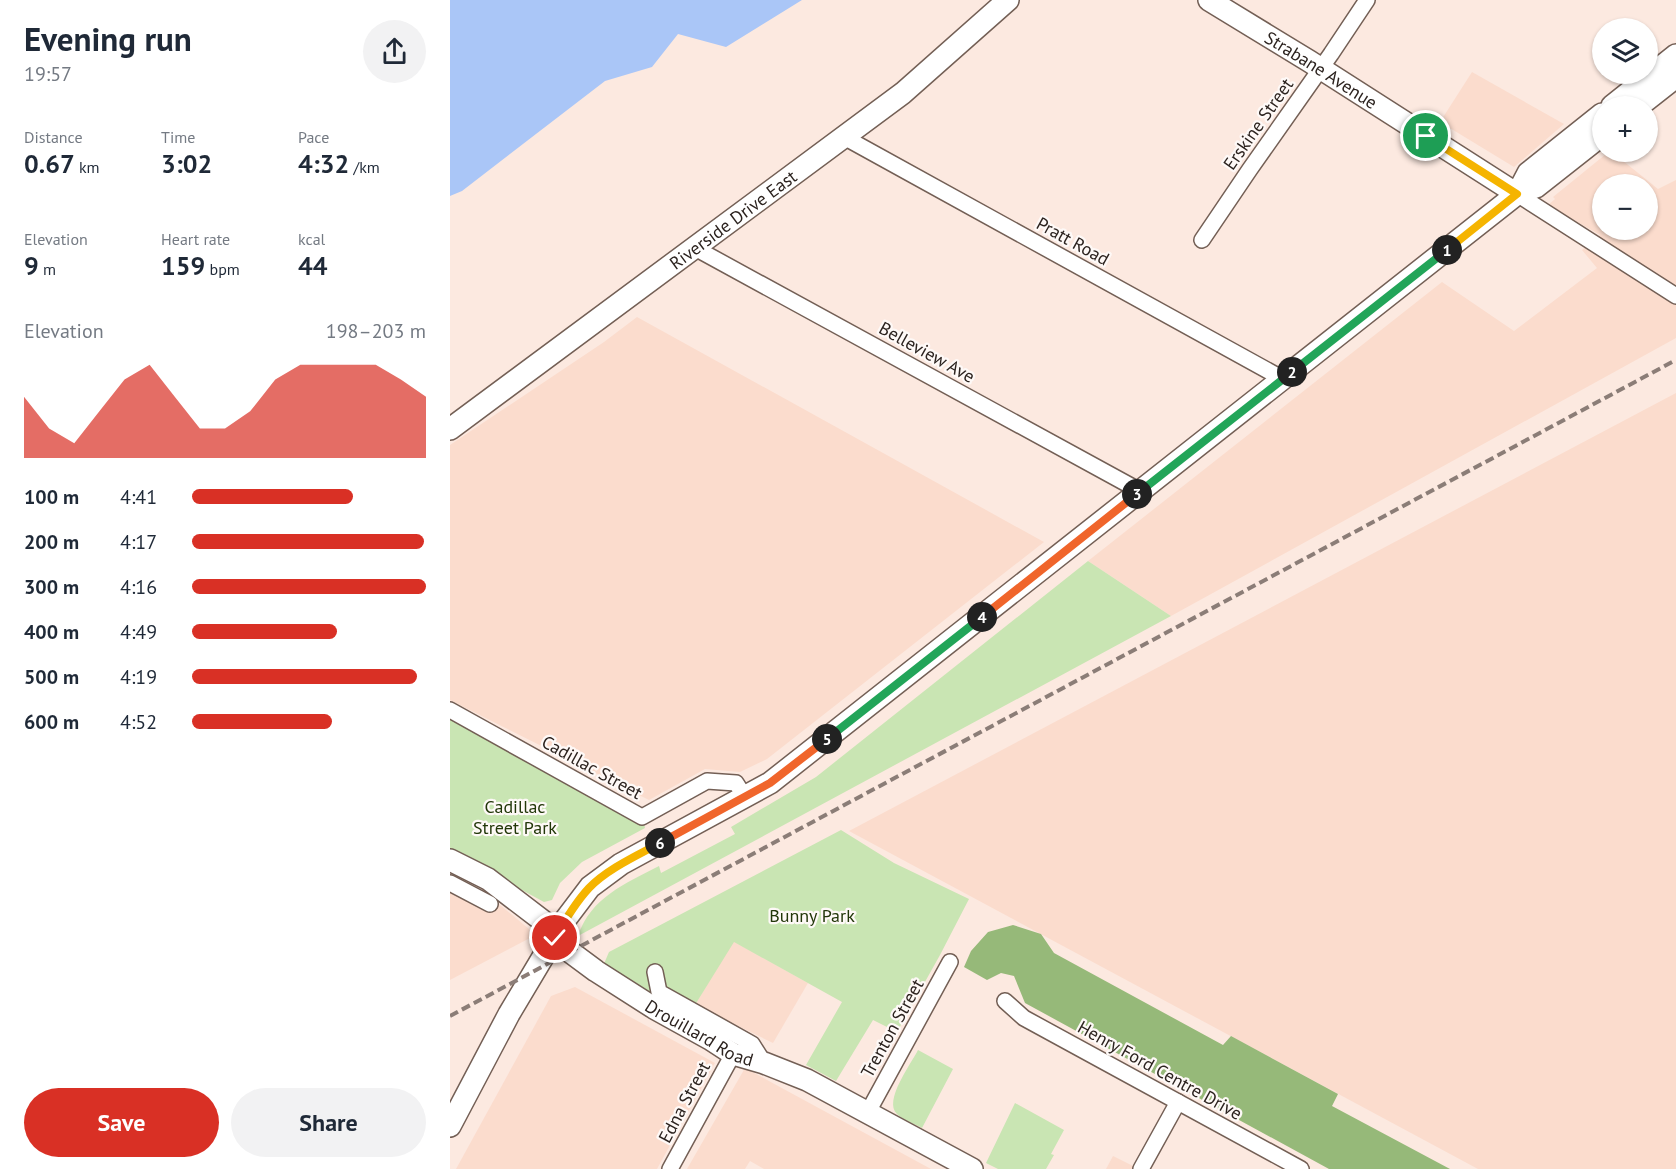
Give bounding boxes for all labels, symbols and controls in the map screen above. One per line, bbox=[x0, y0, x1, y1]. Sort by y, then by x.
text: Evening run bbox=[24, 17, 192, 60]
map controls bbox=[1592, 18, 1658, 240]
button: layers bbox=[1592, 18, 1658, 84]
button: share bbox=[363, 20, 426, 83]
street label: Strabane Avenue bbox=[1261, 25, 1382, 113]
text: 19:57 bbox=[24, 61, 72, 87]
street label: Erskine Street bbox=[1218, 74, 1298, 174]
button: + bbox=[1592, 96, 1658, 162]
pin bbox=[1400, 110, 1451, 161]
icon: arrive bbox=[1409, 119, 1442, 152]
text: Distance bbox=[24, 127, 83, 147]
text: Time bbox=[161, 127, 195, 147]
text: Pace bbox=[298, 127, 329, 147]
text: 0.67 bbox=[24, 147, 75, 180]
text: 3:02 bbox=[161, 147, 212, 180]
text: 4:32 bbox=[298, 147, 349, 180]
text: km bbox=[75, 157, 100, 177]
text: /km bbox=[349, 157, 380, 177]
street label: Riverside Drive East bbox=[664, 165, 801, 274]
button: − bbox=[1592, 174, 1658, 240]
street label: Pratt Road bbox=[1033, 212, 1113, 270]
text: Elevation bbox=[24, 229, 88, 249]
text: Heart rate bbox=[161, 229, 230, 249]
text: kcal bbox=[298, 229, 325, 249]
pin: 1 bbox=[1432, 235, 1462, 265]
text: 1 bbox=[1442, 240, 1452, 260]
text: 9 bbox=[24, 249, 39, 282]
text: 159 bbox=[161, 249, 205, 282]
text: 44 bbox=[298, 249, 327, 282]
text: m bbox=[39, 259, 56, 279]
text: bpm bbox=[205, 259, 240, 279]
street label: Belleview Ave bbox=[875, 316, 979, 388]
text: Elevation bbox=[24, 318, 104, 344]
text: 198–203 m bbox=[326, 318, 426, 344]
pin: 2 bbox=[1277, 357, 1307, 387]
text: 2 bbox=[1287, 362, 1297, 382]
pin: 3 bbox=[1122, 479, 1152, 509]
text: 100 m bbox=[24, 484, 79, 510]
text: 4:41 bbox=[120, 484, 157, 510]
text: 3 bbox=[1132, 484, 1142, 504]
text: 200 m bbox=[24, 529, 79, 555]
text: 4:17 bbox=[120, 529, 157, 555]
text: 300 m bbox=[24, 574, 79, 600]
text: 4:16 bbox=[120, 574, 157, 600]
pin: 4 bbox=[967, 602, 997, 632]
text: 4 bbox=[977, 607, 987, 627]
text: 400 m bbox=[24, 619, 79, 645]
text: 4:49 bbox=[120, 619, 157, 645]
text: 500 m bbox=[24, 664, 79, 690]
text: 4:19 bbox=[120, 664, 157, 690]
text: 600 m bbox=[24, 709, 79, 735]
text: 4:52 bbox=[120, 709, 157, 735]
pin: 5 bbox=[812, 724, 842, 754]
text: 5 bbox=[822, 729, 832, 749]
street label: Cadillac Street bbox=[538, 730, 646, 804]
park label: Cadillac Street Park bbox=[473, 795, 557, 839]
pin: 6 bbox=[645, 828, 675, 858]
text: 6 bbox=[655, 833, 665, 853]
park label: Bunny Park bbox=[769, 904, 855, 927]
pin bbox=[529, 912, 580, 963]
icon: check bbox=[538, 921, 571, 954]
street label: Trenton Street bbox=[855, 975, 929, 1081]
street label: Drouillard Road bbox=[641, 994, 756, 1071]
street label: Henry Ford Centre Drive bbox=[1074, 1015, 1246, 1125]
street label: Edna Street bbox=[653, 1057, 715, 1147]
button: Save bbox=[24, 1088, 219, 1157]
button: Share bbox=[231, 1088, 426, 1157]

